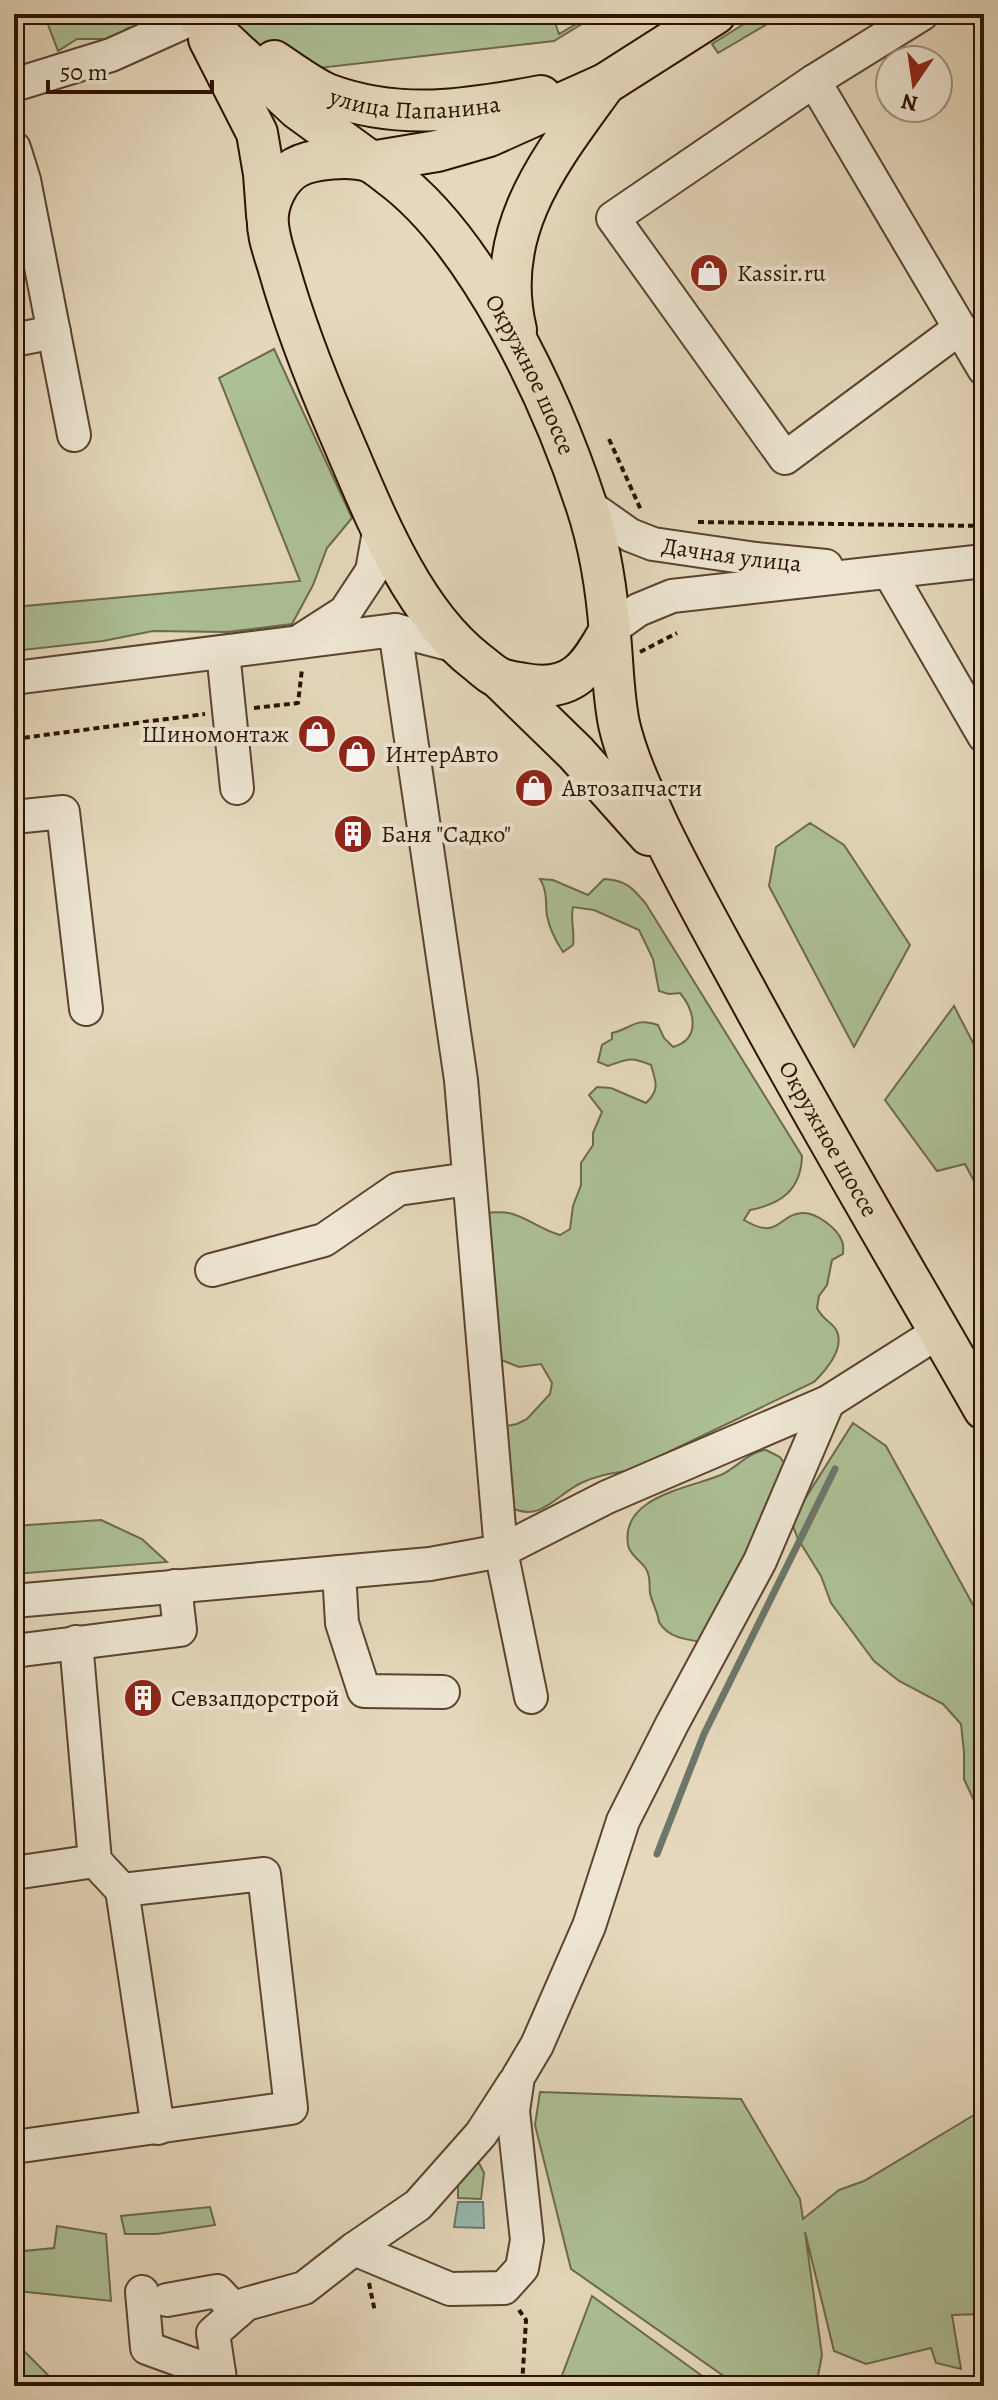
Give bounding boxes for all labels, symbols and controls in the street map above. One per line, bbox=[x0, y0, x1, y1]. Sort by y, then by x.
scale bar bbox=[48, 44, 212, 94]
north arrow bbox=[874, 44, 954, 124]
text: 50 m bbox=[60, 56, 108, 88]
street label: улица Папанина bbox=[324, 80, 502, 127]
text: N bbox=[899, 86, 921, 119]
shop icon: Kassir.ru bbox=[688, 252, 730, 294]
place label: Kassir.ru bbox=[737, 257, 826, 289]
street label: Окружное шоссе bbox=[478, 288, 583, 459]
street label: Дачная улица bbox=[660, 529, 803, 579]
shop icon: Шиномонтаж bbox=[296, 713, 338, 755]
place label: Шиномонтаж bbox=[142, 718, 289, 750]
shop icon: ИнтерАвто bbox=[336, 733, 378, 775]
place label: ИнтерАвто bbox=[385, 738, 499, 770]
shop icon: Автозапчасти bbox=[513, 767, 555, 809]
place label: Автозапчасти bbox=[561, 772, 702, 804]
building icon: Баня "Садко" bbox=[332, 813, 374, 855]
place label: Баня "Садко" bbox=[381, 818, 511, 850]
street label: Окружное шоссе bbox=[771, 1055, 886, 1223]
building icon: Севзапдорстрой bbox=[122, 1677, 164, 1719]
place label: Севзапдорстрой bbox=[171, 1682, 339, 1714]

